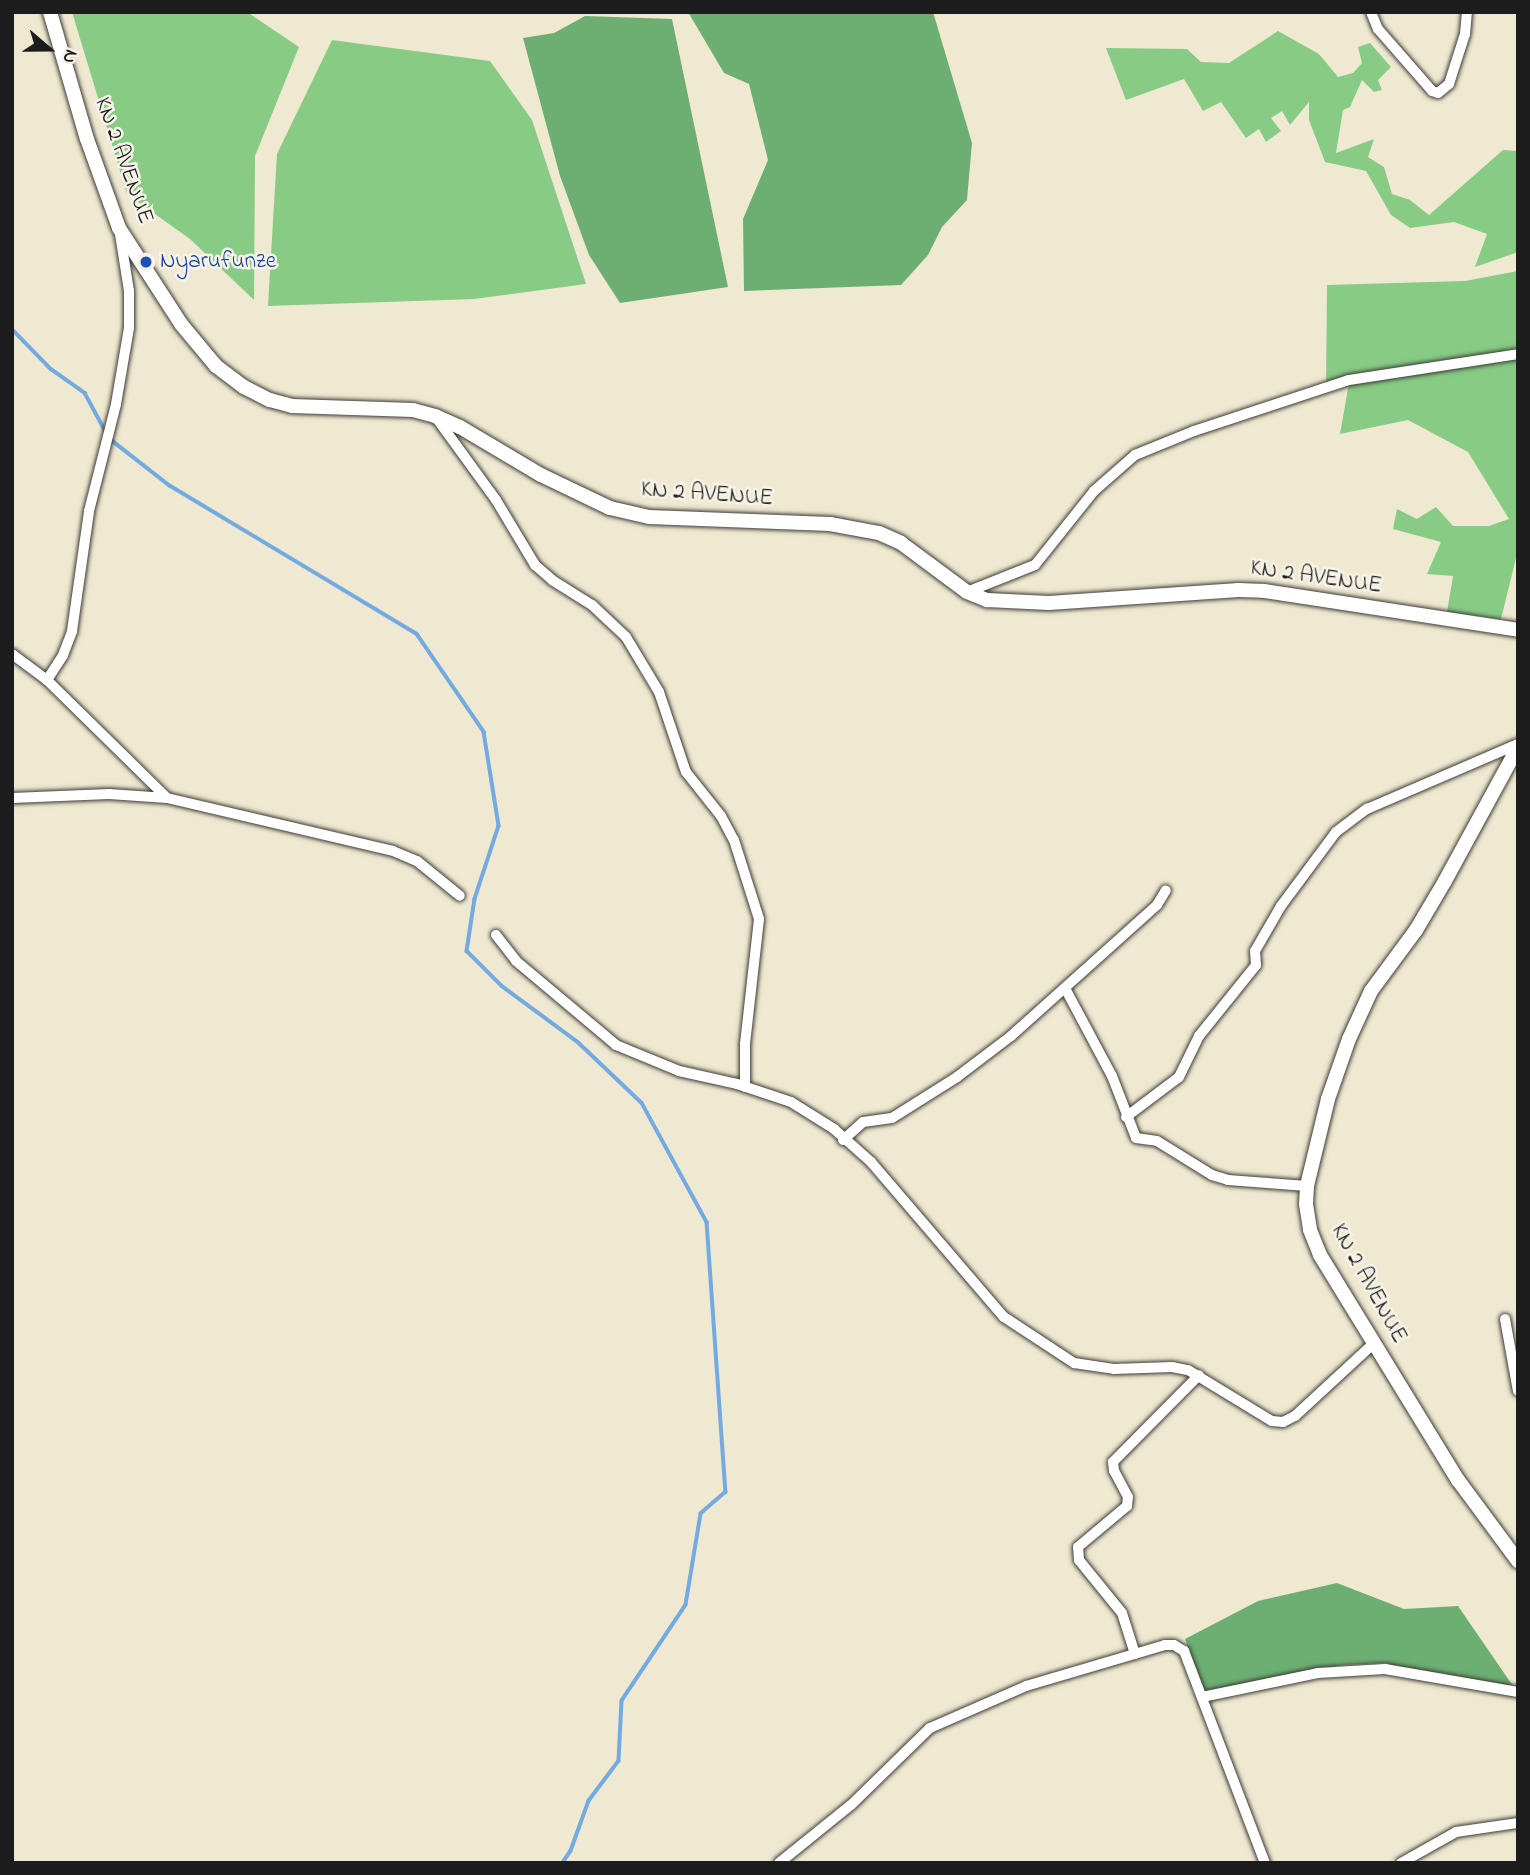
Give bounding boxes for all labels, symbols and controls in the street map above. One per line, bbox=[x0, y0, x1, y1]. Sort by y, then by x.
north arrow bbox=[14, 14, 84, 84]
text: N bbox=[54, 46, 84, 67]
street label: KN 2 AVENUE bbox=[87, 94, 159, 228]
place label: Nyarufunze bbox=[160, 248, 276, 276]
marker: Nyarufunze bbox=[138, 254, 154, 270]
street label: KN 2 AVENUE bbox=[640, 477, 774, 513]
street label: KN 2 AVENUE bbox=[1248, 555, 1384, 601]
street label: KN 2 AVENUE bbox=[1324, 1219, 1412, 1349]

